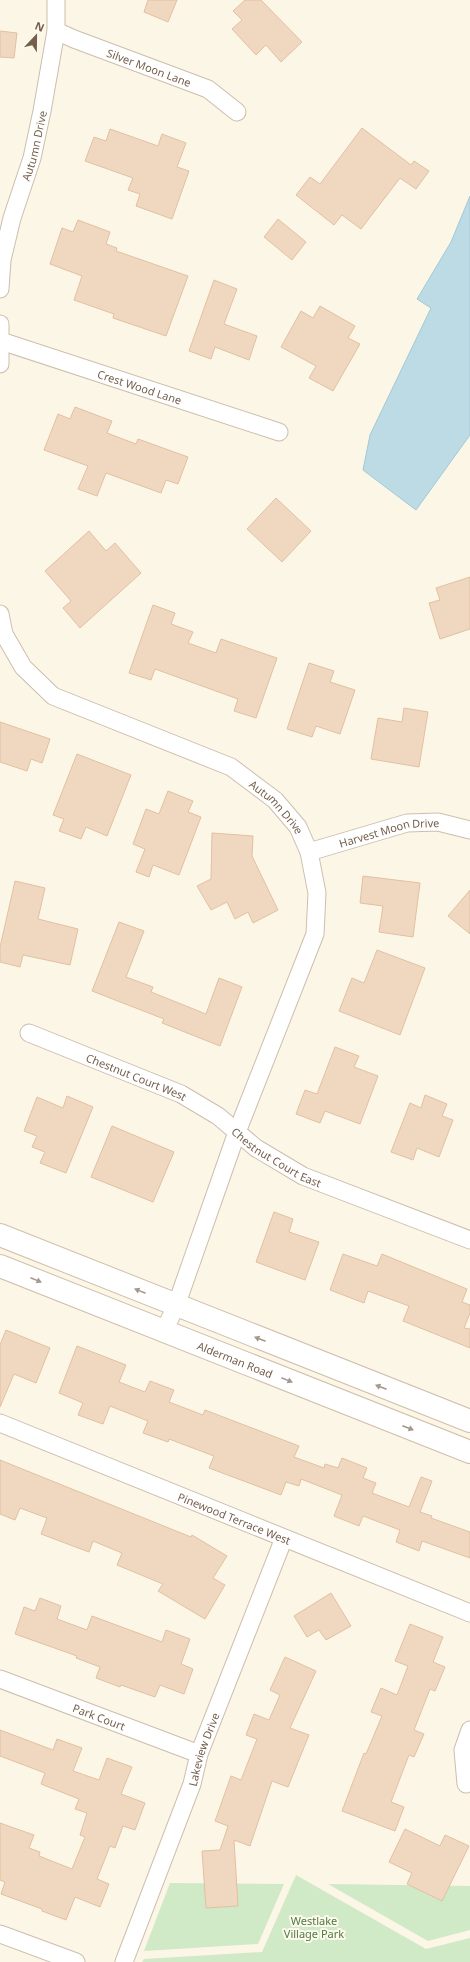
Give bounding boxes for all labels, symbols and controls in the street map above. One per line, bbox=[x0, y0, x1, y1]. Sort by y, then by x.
north arrow bbox=[16, 16, 56, 56]
text: N bbox=[33, 18, 47, 35]
street label: Silver Moon Lane bbox=[105, 45, 194, 90]
street label: Autumn Drive bbox=[17, 109, 49, 183]
street label: Crest Wood Lane bbox=[96, 366, 184, 407]
street label: Autumn Drive bbox=[247, 776, 308, 836]
street label: Harvest Moon Drive bbox=[337, 814, 440, 850]
street label: Chestnut Court West bbox=[84, 1049, 190, 1103]
street label: Chestnut Court East bbox=[229, 1124, 324, 1190]
one-way arrow bbox=[31, 1278, 43, 1284]
one-way arrow bbox=[133, 1288, 145, 1294]
one-way arrow bbox=[254, 1336, 266, 1342]
street label: Alderman Road bbox=[195, 1337, 275, 1381]
one-way arrow bbox=[281, 1378, 293, 1384]
one-way arrow bbox=[375, 1383, 387, 1389]
one-way arrow bbox=[402, 1426, 414, 1432]
street label: Pinewood Terrace West bbox=[176, 1488, 293, 1547]
street label: Park Court bbox=[71, 1700, 128, 1733]
street label: Lakeview Drive bbox=[184, 1710, 222, 1788]
park label: Westlake Village Park bbox=[284, 1913, 344, 1941]

